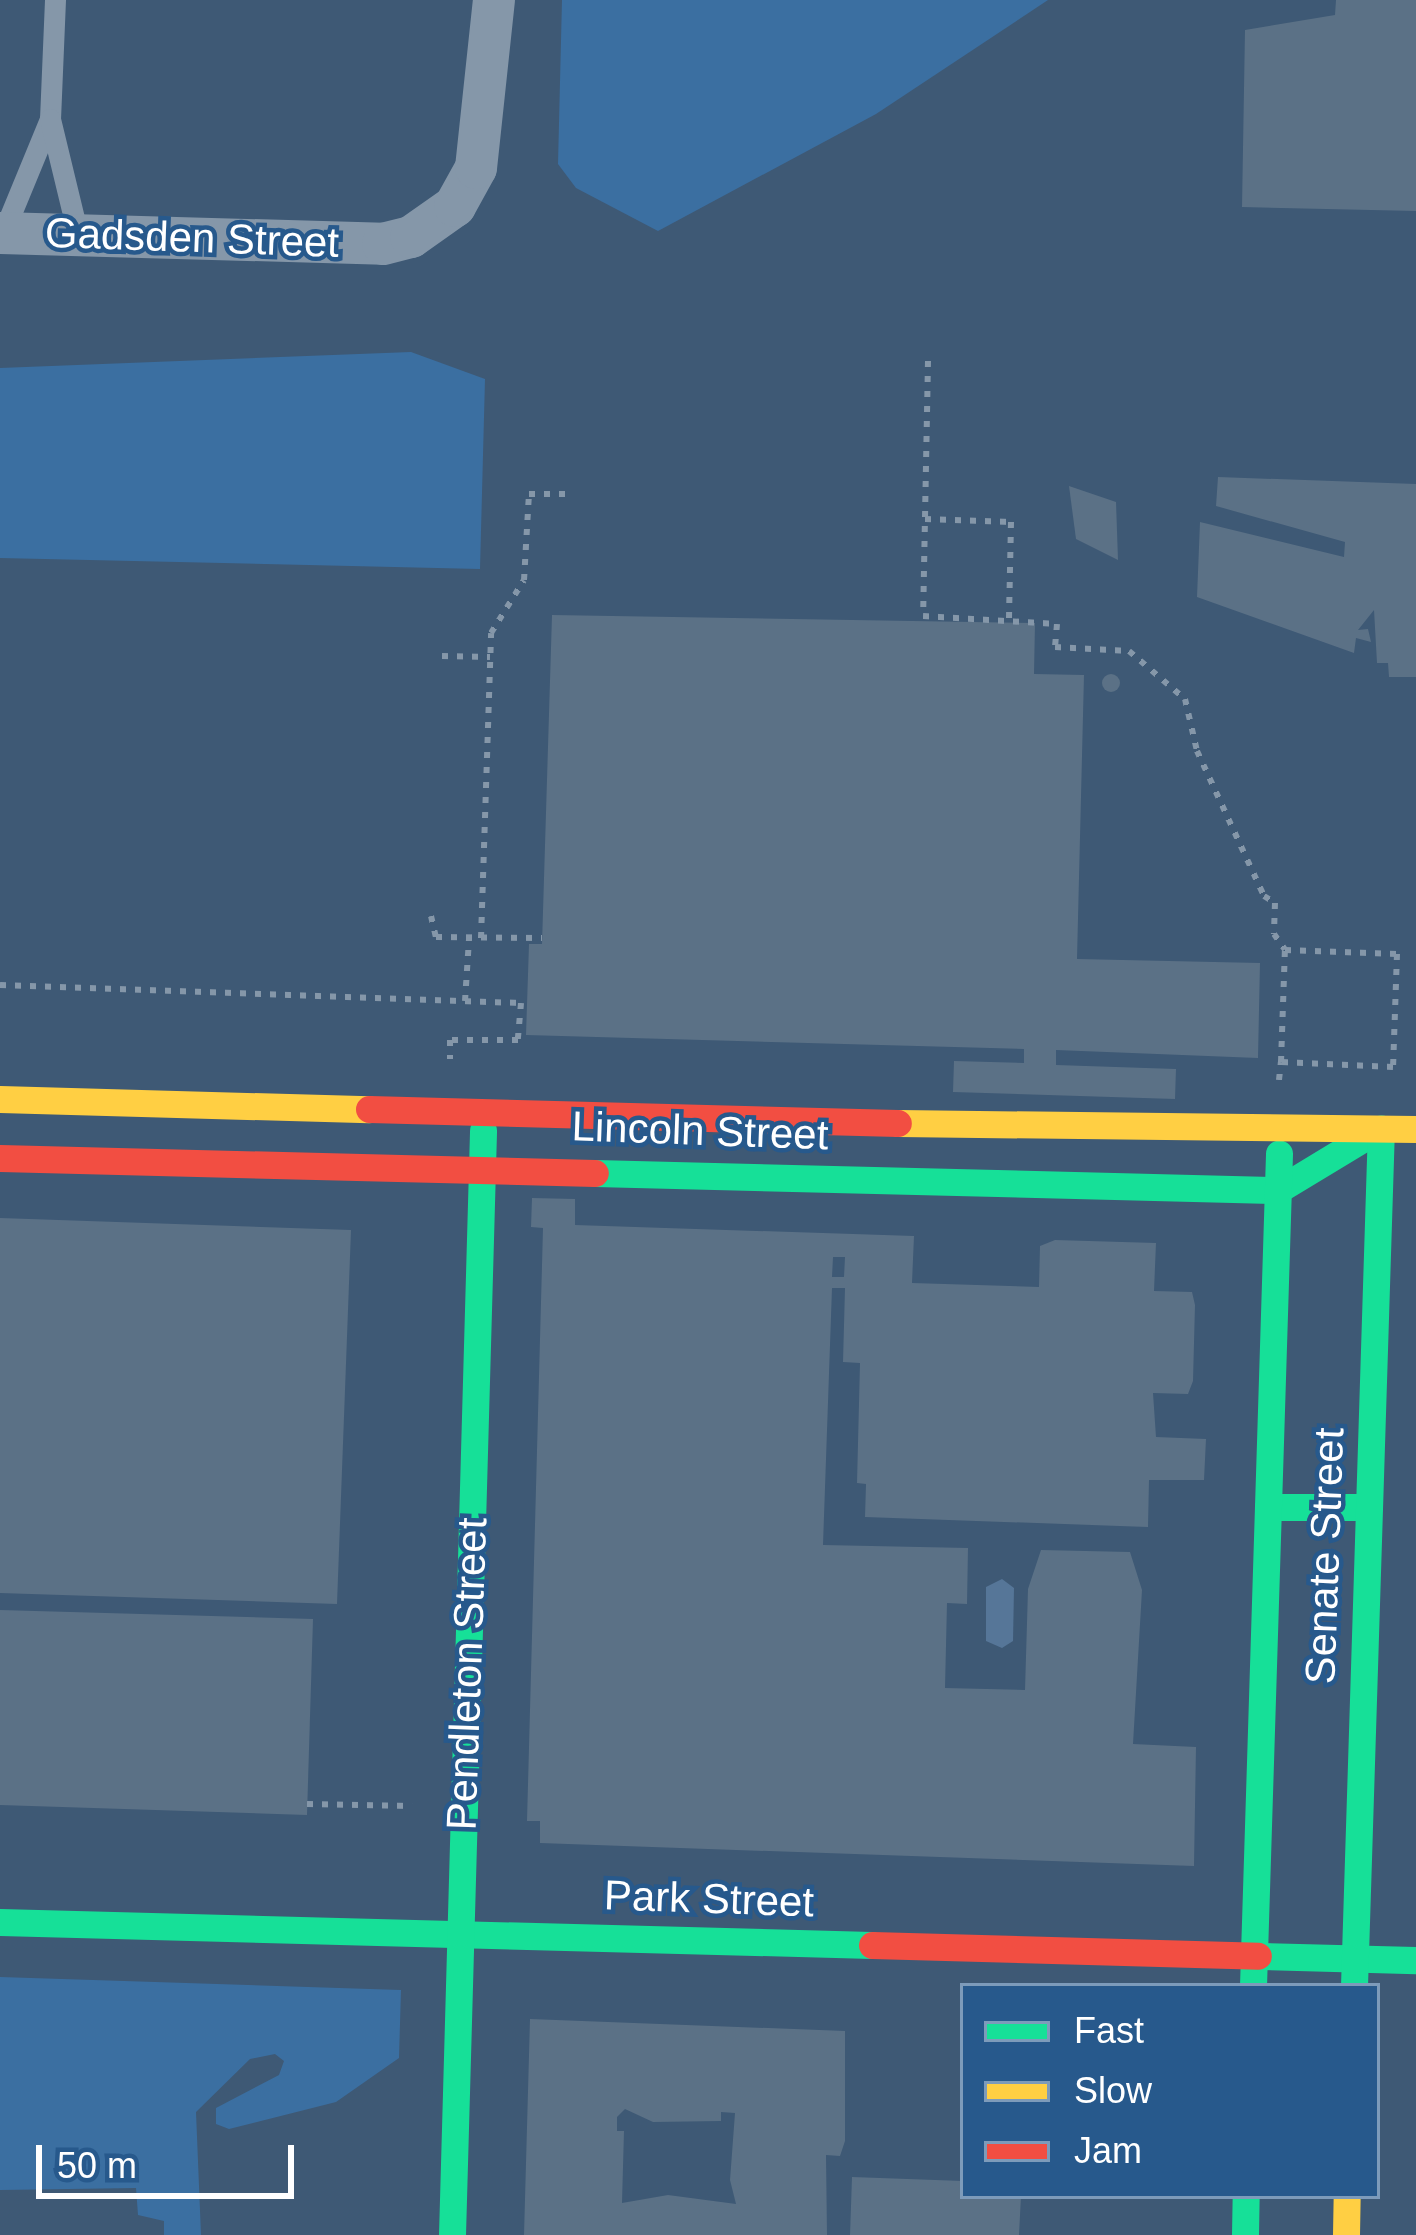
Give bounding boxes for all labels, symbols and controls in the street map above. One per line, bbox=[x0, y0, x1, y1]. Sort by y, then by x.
street label: Gadsden Street bbox=[44, 208, 340, 268]
street label: Lincoln Street bbox=[571, 1101, 829, 1161]
street label: Senate Street bbox=[1295, 1427, 1355, 1685]
street label: Pendleton Street bbox=[436, 1517, 498, 1831]
street label: Park Street bbox=[603, 1870, 815, 1928]
legend bbox=[960, 1983, 1380, 2199]
text: Fast bbox=[1074, 2010, 1144, 2051]
text: Slow bbox=[1074, 2070, 1152, 2111]
scale bar bbox=[42, 2121, 300, 2195]
text: Jam bbox=[1074, 2130, 1142, 2171]
text: 50 m bbox=[57, 2145, 137, 2186]

